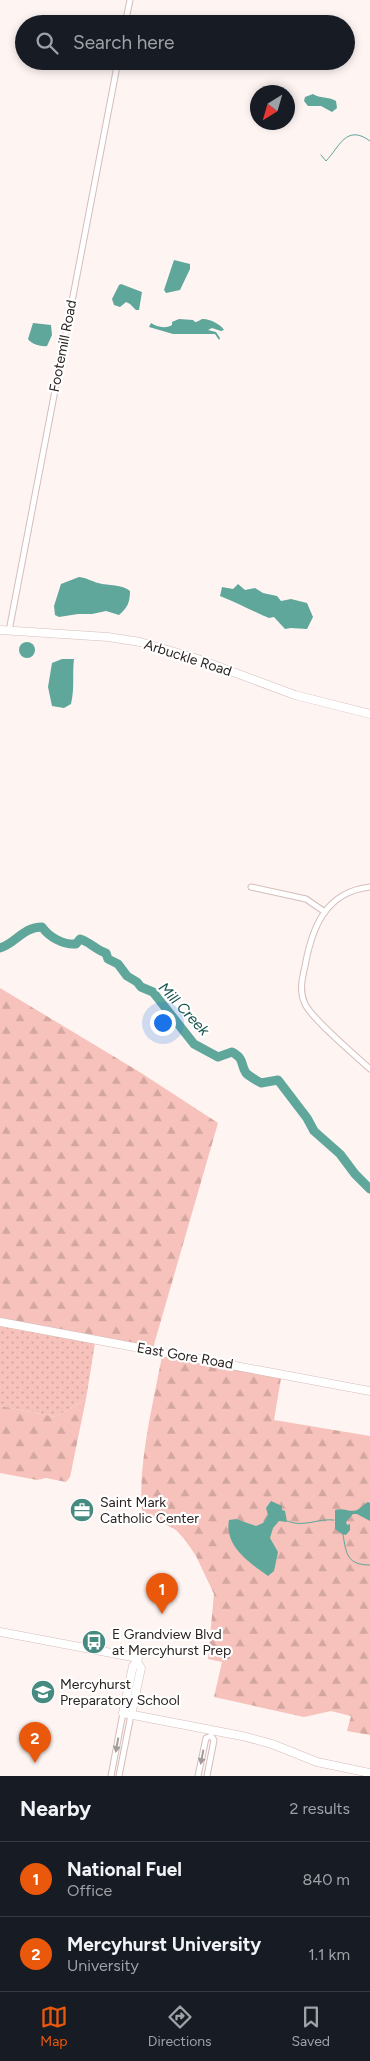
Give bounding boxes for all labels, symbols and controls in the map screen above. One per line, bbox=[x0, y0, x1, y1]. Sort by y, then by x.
search box bbox=[15, 15, 355, 70]
icon: search bbox=[33, 29, 61, 57]
text: Search here bbox=[73, 31, 175, 54]
north arrow bbox=[250, 85, 295, 130]
street label: Footemill Road bbox=[46, 298, 80, 394]
street label: Arbuckle Road bbox=[142, 636, 234, 680]
water label: Mill Creek bbox=[155, 979, 214, 1040]
your location bbox=[150, 1010, 176, 1036]
street label: East Gore Road bbox=[135, 1339, 235, 1373]
place label: Saint Mark Catholic Center bbox=[100, 1494, 199, 1527]
office icon: Saint Mark Catholic Center bbox=[69, 1497, 95, 1523]
pin: 1 bbox=[146, 1573, 178, 1614]
place label: E Grandview Blvd at Mercyhurst Prep bbox=[112, 1626, 231, 1659]
bus stop icon: E Grandview Blvd at Mercyhurst Prep bbox=[81, 1629, 107, 1655]
place label: Mercyhurst Preparatory School bbox=[60, 1676, 180, 1709]
school or university icon: Mercyhurst Preparatory School bbox=[30, 1679, 56, 1705]
pin: 2 bbox=[19, 1722, 51, 1763]
one-way arrow bbox=[113, 1737, 121, 1753]
one-way arrow bbox=[198, 1749, 206, 1765]
text: Nearby bbox=[20, 1796, 91, 1821]
text: 2 results bbox=[290, 1799, 350, 1818]
text: National Fuel bbox=[67, 1858, 182, 1881]
text: 1 bbox=[33, 1870, 39, 1889]
text: 840 m bbox=[302, 1870, 350, 1889]
text: Office bbox=[67, 1881, 112, 1900]
text: Mercyhurst University bbox=[67, 1933, 261, 1956]
text: 2 bbox=[31, 1945, 41, 1964]
text: 1.1 km bbox=[308, 1945, 350, 1964]
text: University bbox=[67, 1956, 139, 1975]
tab: Map bbox=[40, 2003, 68, 2050]
tab: Directions bbox=[148, 2003, 212, 2050]
tab: Saved bbox=[291, 2003, 330, 2050]

